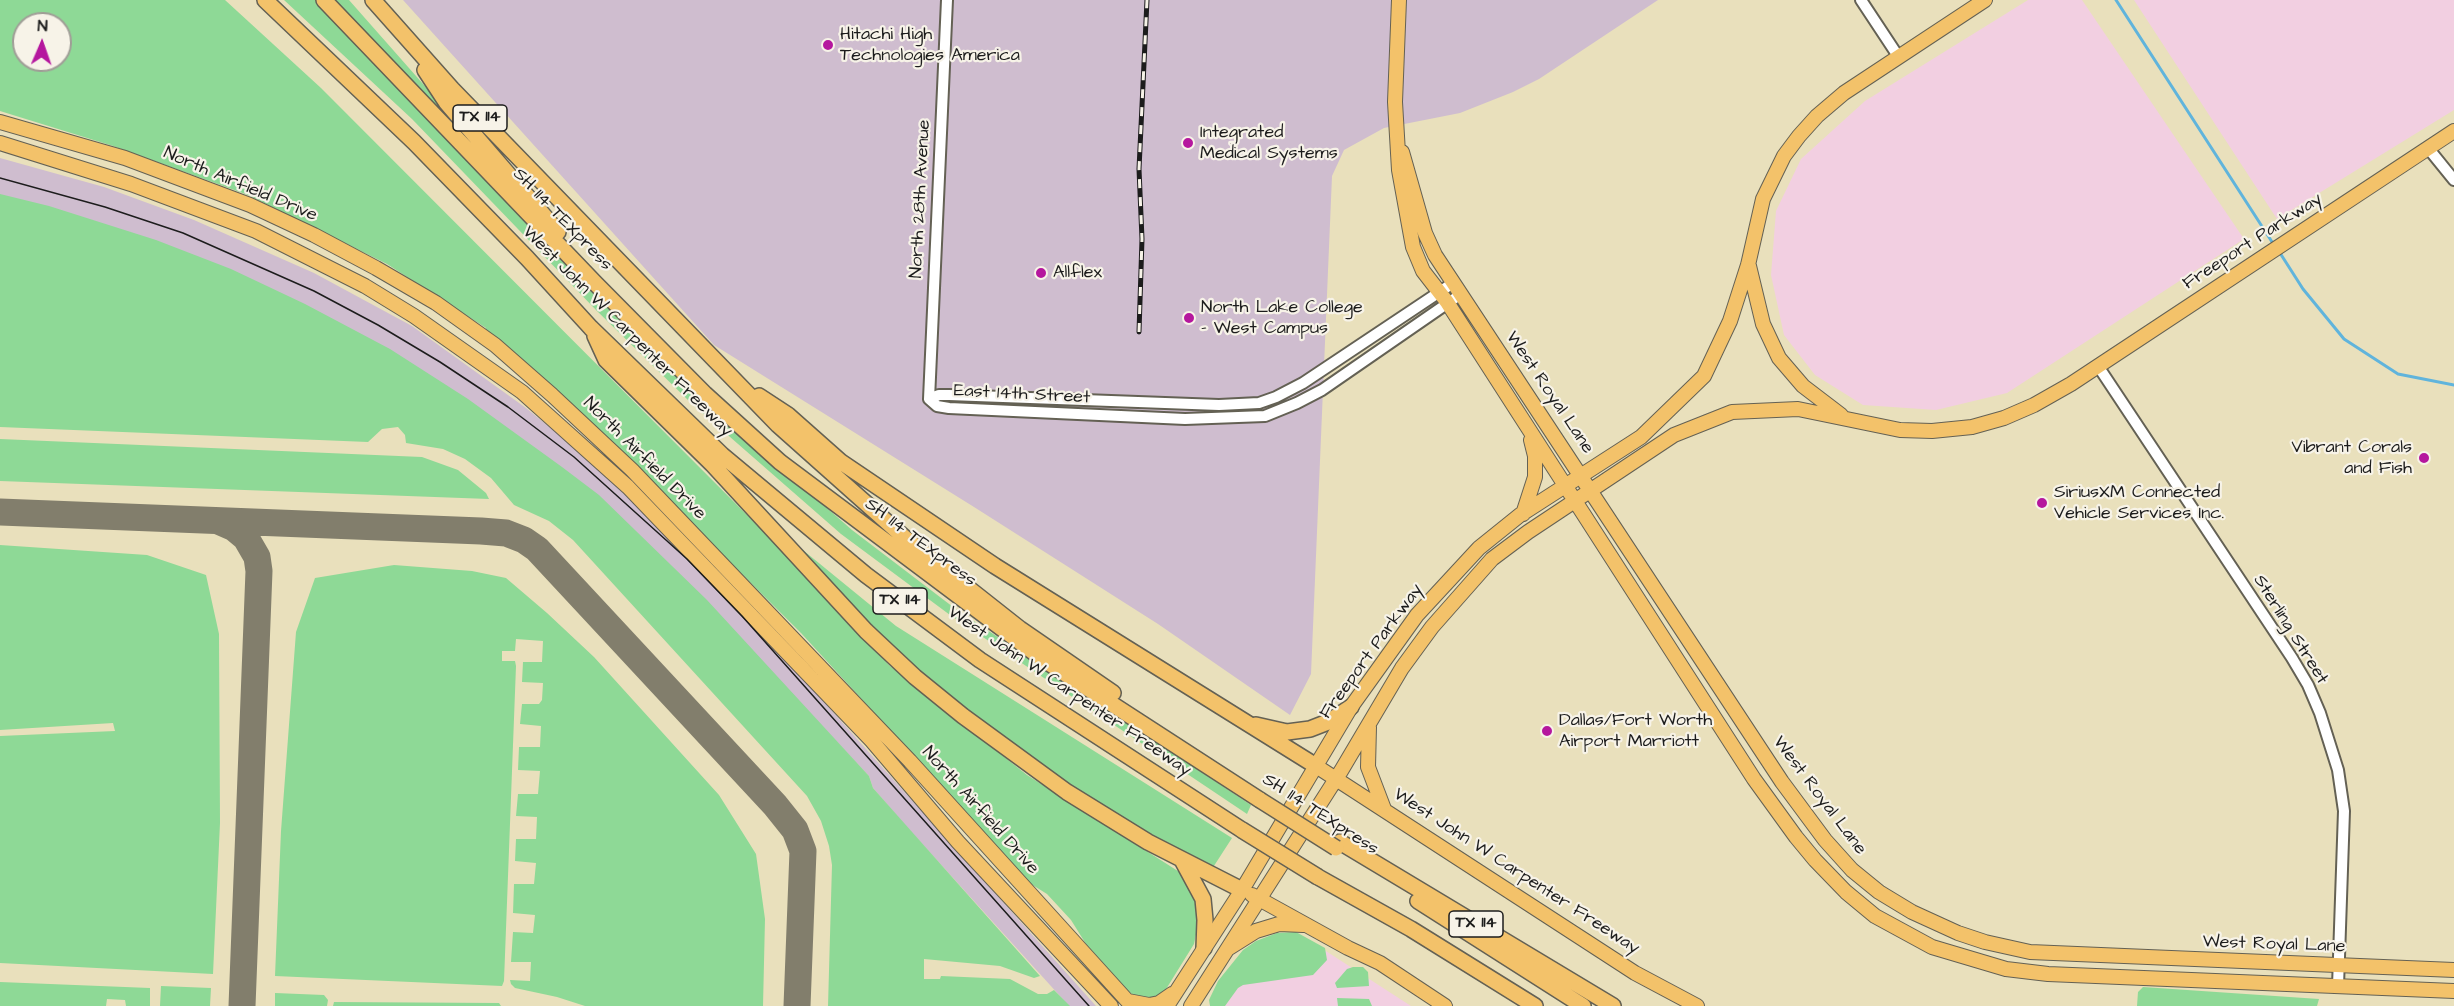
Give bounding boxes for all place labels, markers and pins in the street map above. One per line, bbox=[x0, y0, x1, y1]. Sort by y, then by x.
place label: Hitachi High Technologies America bbox=[840, 24, 1020, 66]
marker: Hitachi High Technologies America bbox=[821, 38, 835, 52]
place label: Integrated Medical Systems bbox=[1200, 122, 1338, 164]
marker: Integrated Medical Systems bbox=[1181, 136, 1195, 150]
place label: Allflex bbox=[1053, 262, 1102, 284]
marker: Allflex bbox=[1034, 266, 1048, 280]
place label: North Lake College - West Campus bbox=[1201, 297, 1363, 340]
marker: North Lake College - West Campus bbox=[1182, 311, 1196, 325]
place label: Vibrant Corals and Fish bbox=[2291, 437, 2412, 480]
marker: Vibrant Corals and Fish bbox=[2417, 451, 2431, 465]
place label: SiriusXM Connected Vehicle Services Inc. bbox=[2054, 482, 2224, 524]
marker: SiriusXM Connected Vehicle Services Inc. bbox=[2035, 496, 2049, 510]
place label: Dallas/Fort Worth Airport Marriott bbox=[1559, 710, 1712, 752]
marker: Dallas/Fort Worth Airport Marriott bbox=[1540, 724, 1554, 738]

